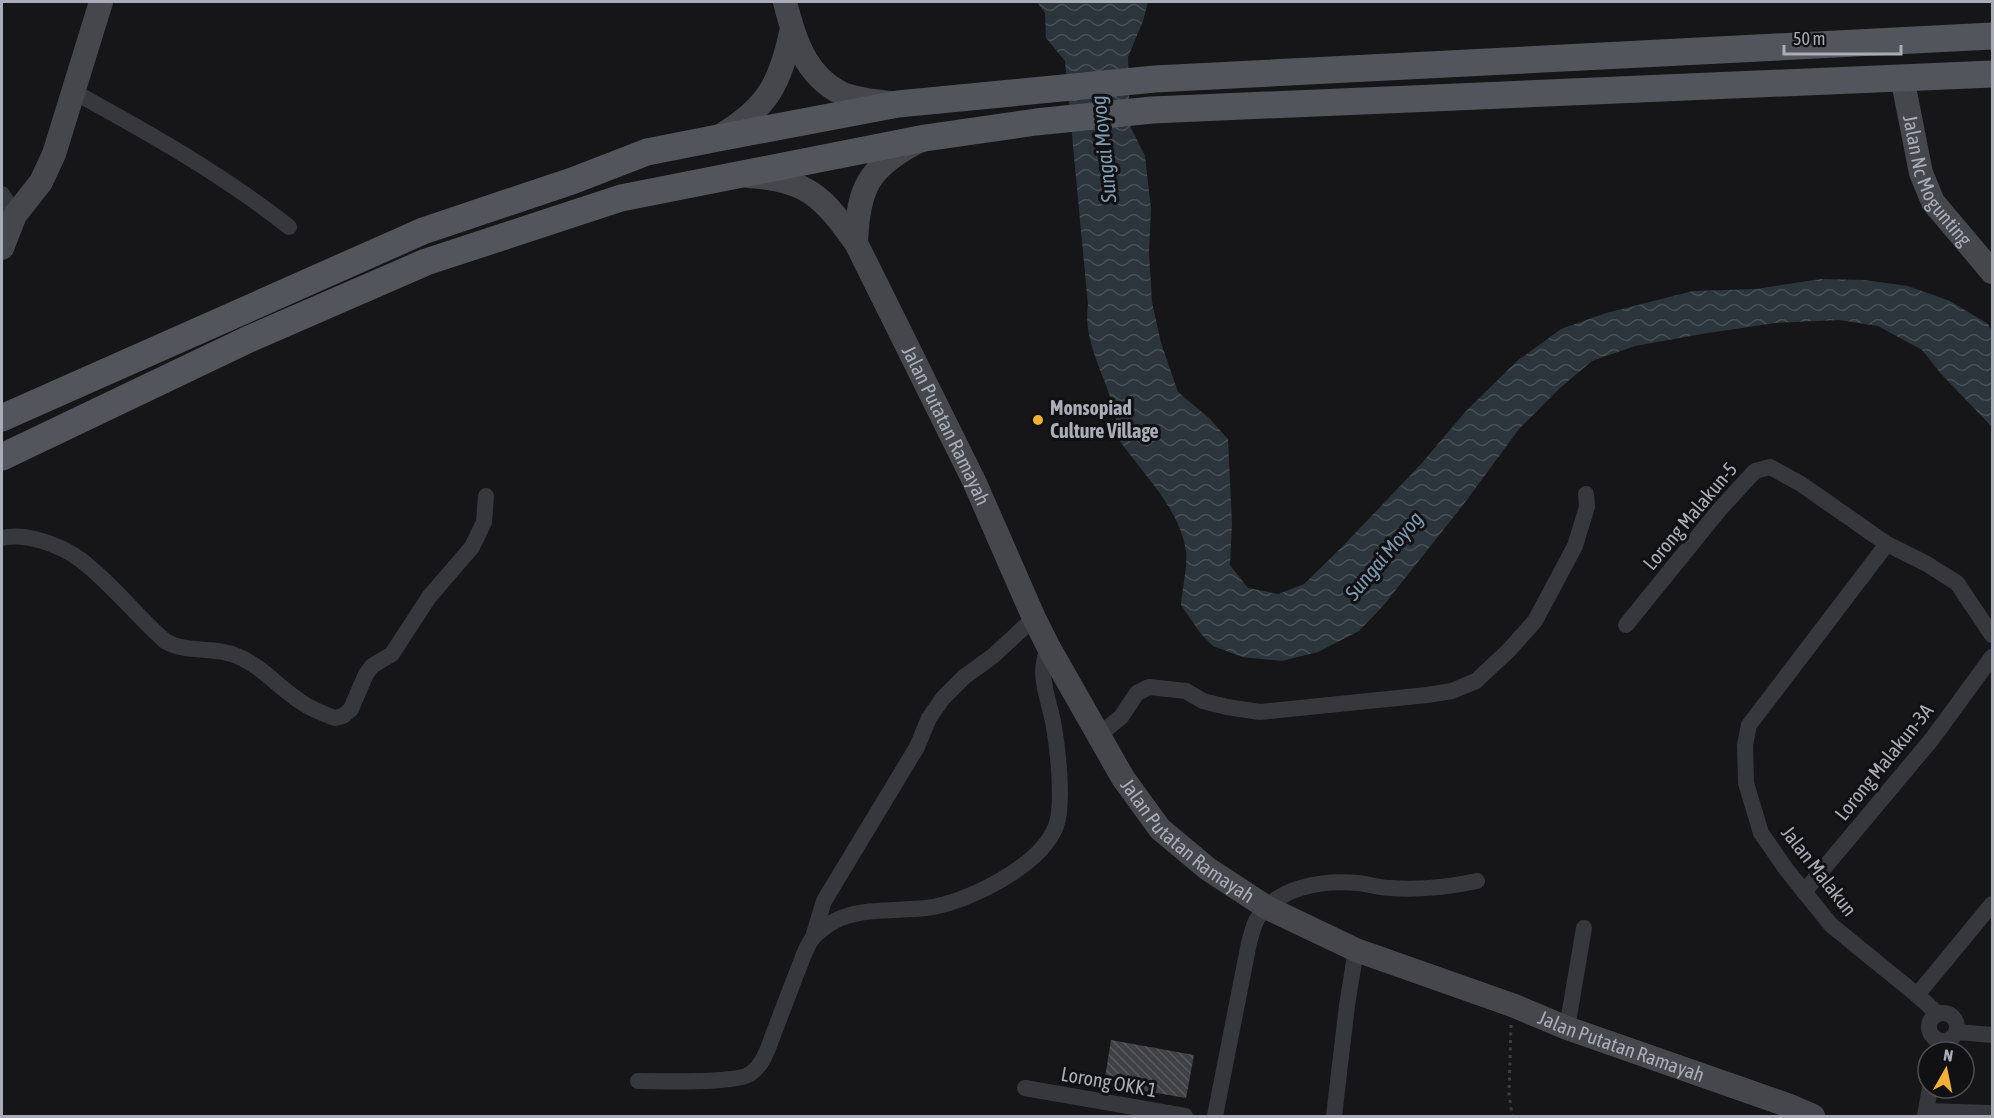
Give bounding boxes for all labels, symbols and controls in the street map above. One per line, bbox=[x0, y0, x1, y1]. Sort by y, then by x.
scale bar bbox=[1784, 18, 1901, 56]
text: 50 m bbox=[1793, 28, 1825, 49]
water label: Sungai Moyog bbox=[1085, 94, 1121, 205]
street label: Jalan Nc Mogunting bbox=[1899, 113, 1977, 251]
street label: Jalan Putatan Ramayah bbox=[898, 341, 995, 508]
place label: Monsopiad Culture Village bbox=[1050, 396, 1159, 442]
marker: Monsopiad Culture Village bbox=[1031, 413, 1045, 427]
street label: Lorong Malakun-5 bbox=[1638, 457, 1741, 574]
water label: Sungai Moyog bbox=[1339, 506, 1427, 605]
street label: Lorong Malakun-3A bbox=[1830, 699, 1938, 825]
street label: Jalan Putatan Ramayah bbox=[1116, 774, 1259, 907]
street label: Jalan Malakun bbox=[1777, 821, 1862, 920]
street label: Jalan Putatan Ramayah bbox=[1535, 1005, 1708, 1086]
north arrow bbox=[1916, 1040, 1976, 1100]
text: N bbox=[1942, 1046, 1954, 1065]
street label: Lorong OKK 1 bbox=[1059, 1062, 1159, 1101]

